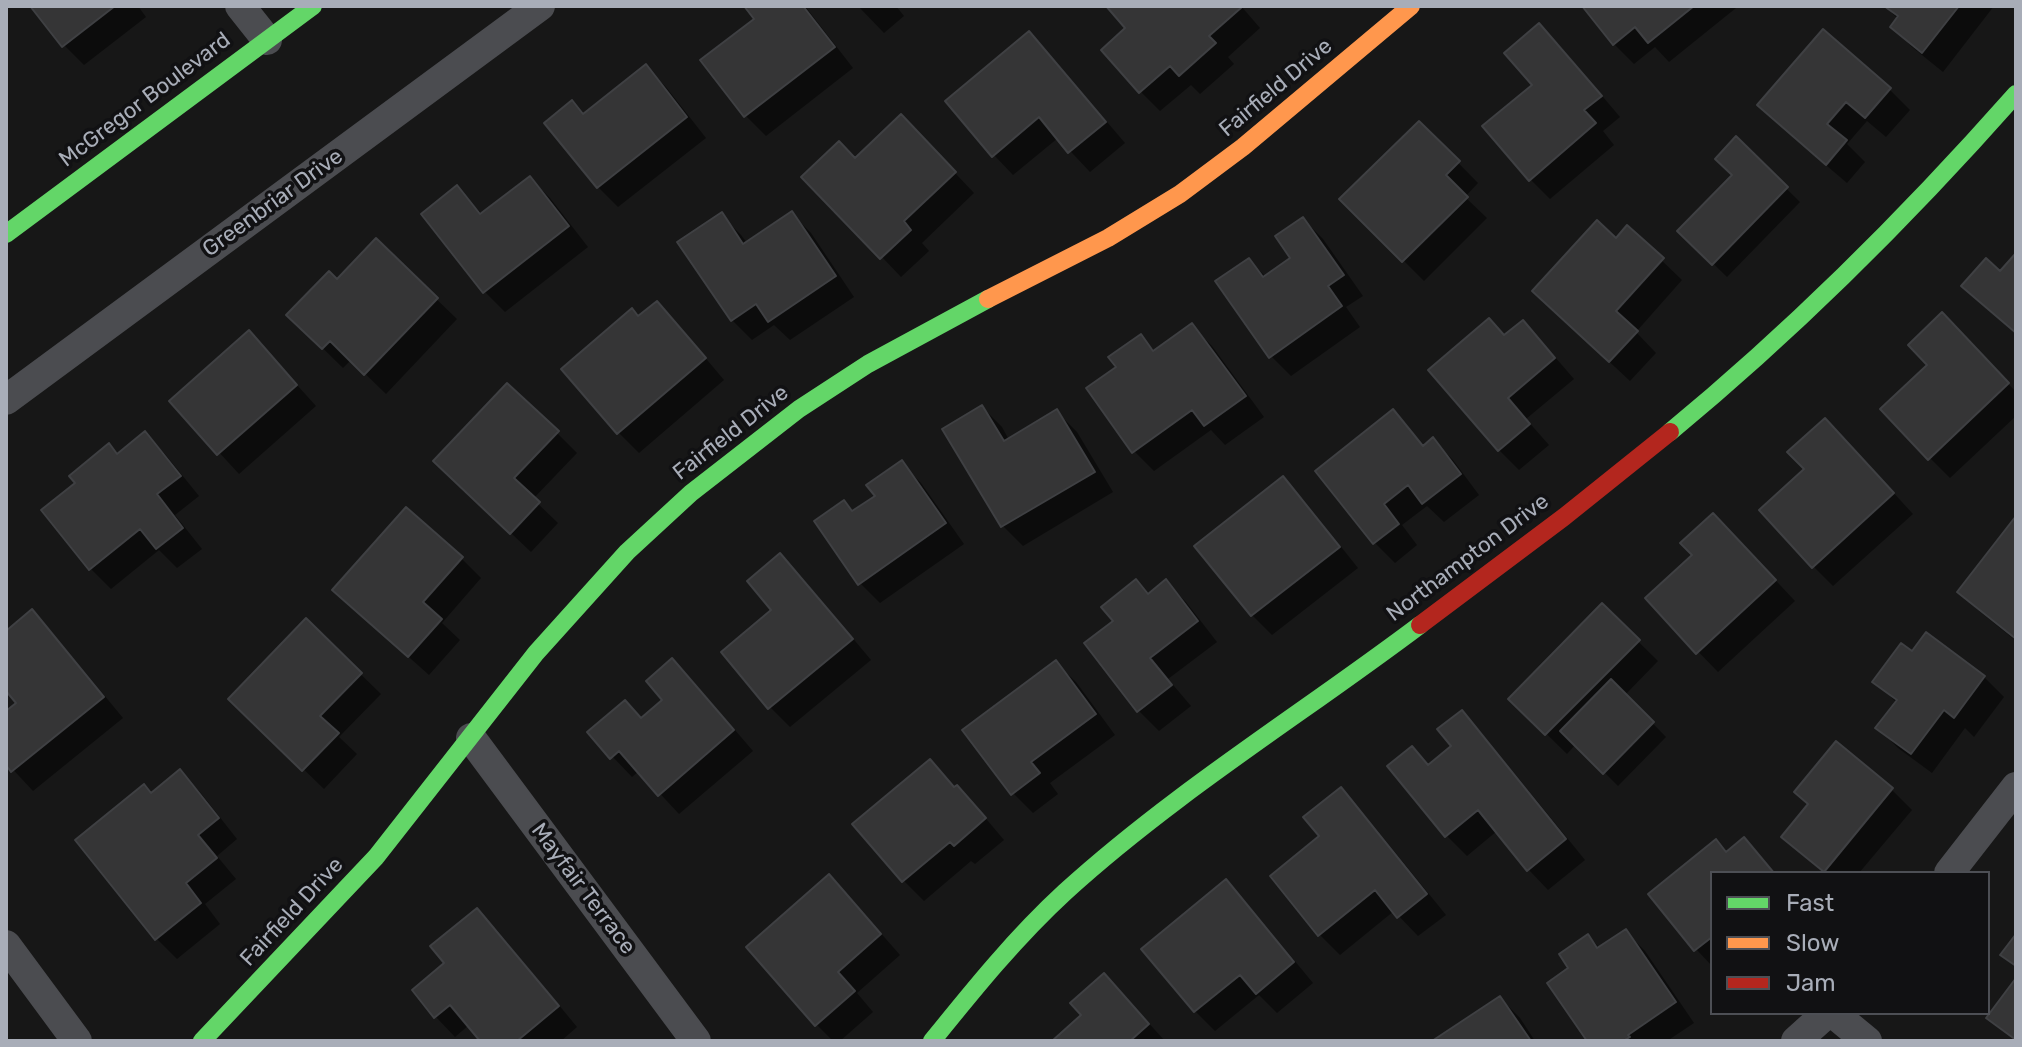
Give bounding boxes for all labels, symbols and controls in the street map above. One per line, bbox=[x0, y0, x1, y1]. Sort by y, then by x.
street label: McGregor Boulevard bbox=[54, 27, 236, 173]
street label: Fairfield Drive bbox=[1214, 33, 1338, 143]
street label: Greenbriar Drive bbox=[198, 143, 348, 263]
street label: Fairfield Drive bbox=[668, 380, 794, 486]
street label: Northampton Drive bbox=[1382, 489, 1554, 627]
street label: Mayfair Terrace bbox=[525, 818, 641, 960]
street label: Fairfield Drive bbox=[235, 852, 349, 972]
legend bbox=[1710, 871, 1990, 1015]
text: Fast bbox=[1786, 889, 1834, 917]
text: Slow bbox=[1786, 929, 1839, 957]
text: Jam bbox=[1786, 969, 1836, 997]

